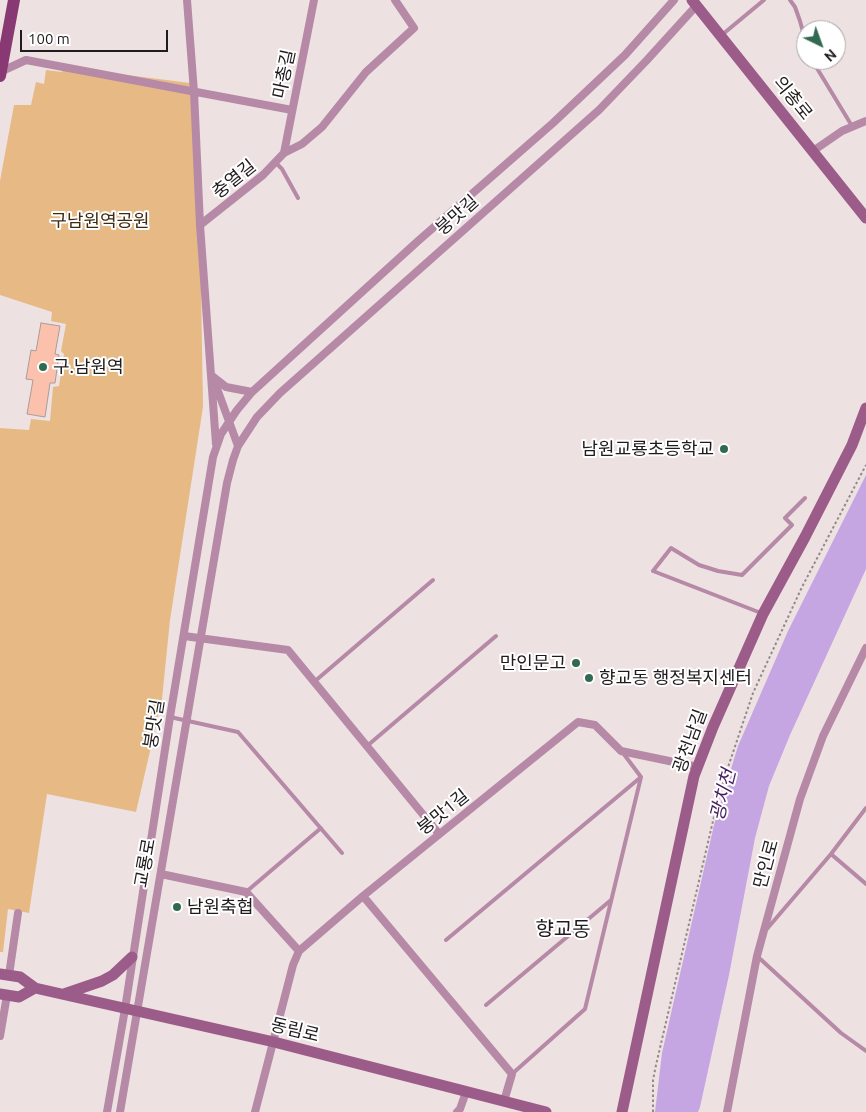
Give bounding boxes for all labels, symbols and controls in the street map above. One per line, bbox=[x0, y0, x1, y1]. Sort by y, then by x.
scale bar bbox=[22, 20, 170, 52]
north arrow bbox=[796, 20, 846, 70]
text: 100 m bbox=[28, 30, 70, 47]
text: N bbox=[821, 46, 840, 65]
street label: 마총길 bbox=[268, 47, 300, 101]
street label: 의총로 bbox=[769, 72, 817, 124]
street label: 충열길 bbox=[208, 155, 260, 203]
street label: 붕맛길 bbox=[431, 190, 483, 240]
park label: 구남원역공원 bbox=[50, 210, 150, 232]
place label: 구.남원역 bbox=[53, 356, 124, 378]
marker: 구.남원역 bbox=[37, 361, 49, 373]
place label: 남원교룡초등학교 bbox=[582, 438, 714, 460]
marker: 남원교룡초등학교 bbox=[718, 443, 730, 455]
place label: 만인문고 bbox=[500, 652, 566, 674]
marker: 만인문고 bbox=[570, 657, 582, 669]
place label: 향교동 행정복지센터 bbox=[599, 667, 752, 689]
marker: 향교동 행정복지센터 bbox=[583, 672, 595, 684]
street label: 붕맛길 bbox=[139, 698, 169, 750]
street label: 광천남길 bbox=[669, 706, 711, 776]
water label: 광치천 bbox=[706, 767, 740, 823]
street label: 붕맛1길 bbox=[413, 785, 473, 839]
street label: 교룡로 bbox=[130, 837, 160, 889]
street label: 만인로 bbox=[749, 837, 783, 891]
place label: 남원축협 bbox=[187, 896, 253, 918]
marker: 남원축협 bbox=[171, 901, 183, 913]
district label: 향교동 bbox=[535, 917, 591, 941]
street label: 동림로 bbox=[268, 1014, 322, 1046]

